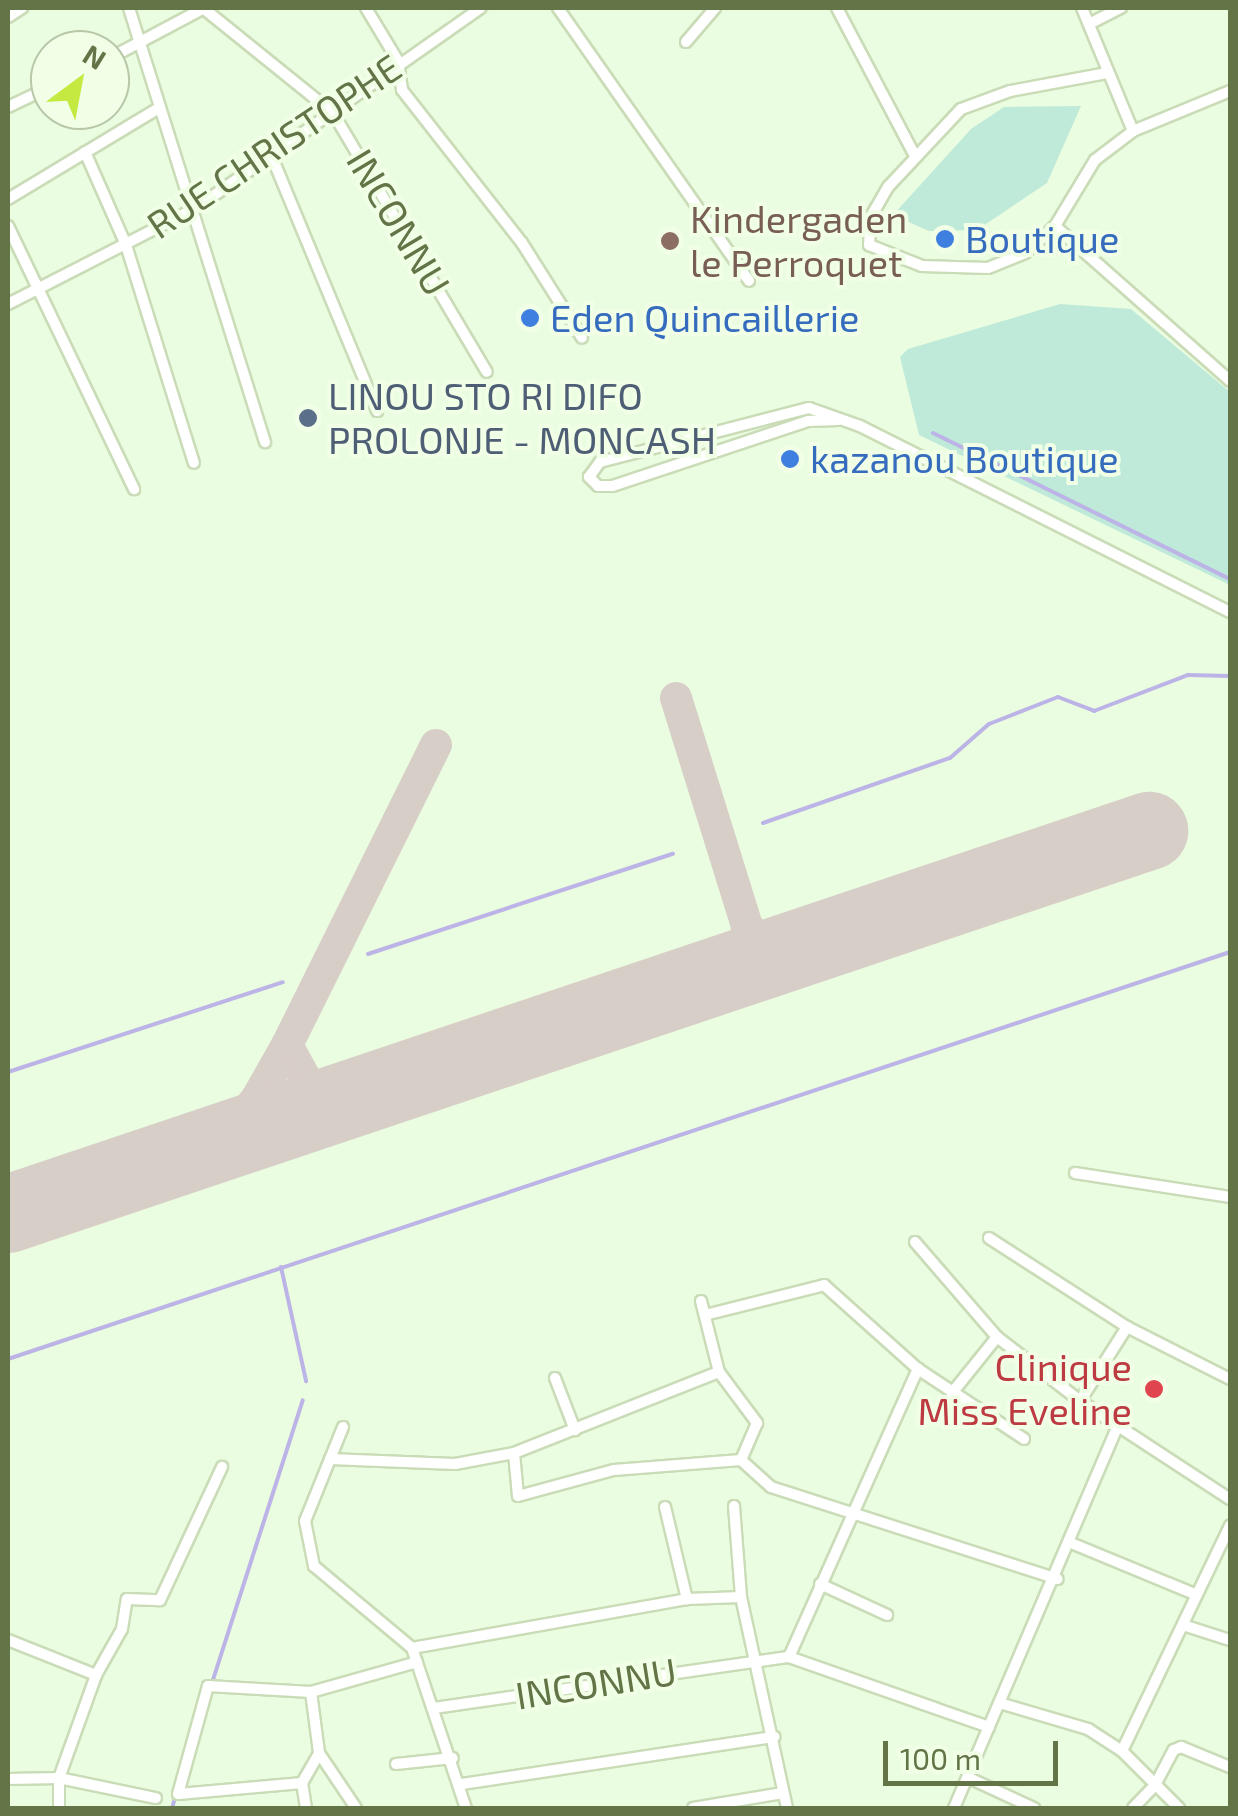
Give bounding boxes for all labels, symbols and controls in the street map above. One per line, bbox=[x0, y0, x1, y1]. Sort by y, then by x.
north arrow bbox=[30, 30, 130, 130]
text: N bbox=[77, 36, 112, 76]
street label: RUE CHRISTOPHE bbox=[138, 44, 410, 248]
street label: INCONNU bbox=[338, 141, 460, 303]
place label: Kindergaden le Perroquet bbox=[690, 196, 907, 286]
place label: Boutique bbox=[965, 216, 1119, 262]
marker: Boutique bbox=[934, 228, 956, 250]
marker: Kindergaden le Perroquet bbox=[659, 230, 681, 252]
place label: Eden Quincaillerie bbox=[550, 295, 860, 341]
marker: Eden Quincaillerie bbox=[519, 307, 541, 329]
place label: LINOU STO RI DIFO PROLONJE - MONCASH bbox=[328, 373, 716, 462]
marker: LINOU STO RI DIFO PROLONJE - MONCASH bbox=[297, 407, 319, 429]
place label: kazanou Boutique bbox=[810, 436, 1119, 482]
marker: kazanou Boutique bbox=[779, 448, 801, 470]
place label: Clinique Miss Eveline bbox=[917, 1344, 1132, 1434]
marker: Clinique Miss Eveline bbox=[1141, 1376, 1167, 1402]
street label: INCONNU bbox=[512, 1648, 680, 1718]
scale bar bbox=[888, 1721, 1063, 1783]
text: 100 m bbox=[900, 1740, 981, 1776]

